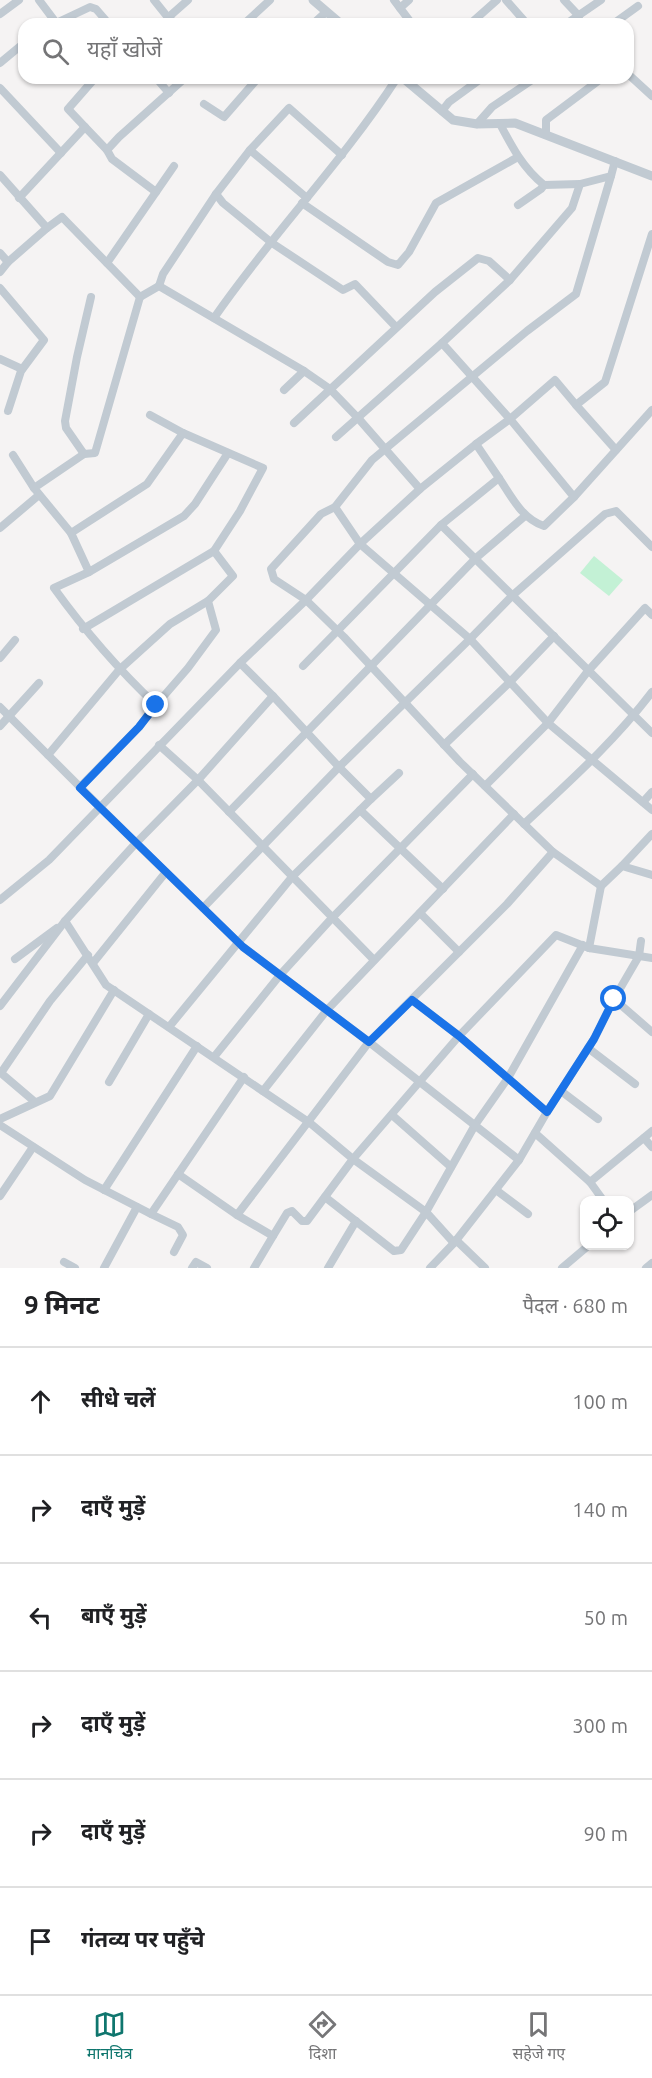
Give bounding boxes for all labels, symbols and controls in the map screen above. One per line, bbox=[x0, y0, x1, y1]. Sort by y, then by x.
search box bbox=[18, 18, 634, 84]
icon: search bbox=[39, 35, 72, 68]
text: यहाँ खोजें bbox=[87, 36, 162, 61]
route end bbox=[142, 691, 168, 717]
route start bbox=[600, 985, 626, 1011]
map controls bbox=[580, 1196, 634, 1250]
button: locate bbox=[580, 1196, 634, 1250]
text: 9 मिनट bbox=[24, 1290, 99, 1319]
text: पैदल · 680 m bbox=[523, 1294, 628, 1317]
icon: ahead bbox=[24, 1385, 57, 1418]
text: सीधे चलें bbox=[81, 1386, 156, 1411]
text: 100 m bbox=[572, 1390, 628, 1413]
icon: right bbox=[24, 1493, 57, 1526]
text: दाएँ मुड़ें bbox=[81, 1494, 145, 1519]
text: 140 m bbox=[572, 1498, 628, 1521]
icon: left bbox=[24, 1601, 57, 1634]
text: बाएँ मुड़ें bbox=[81, 1602, 147, 1627]
text: 50 m bbox=[584, 1606, 628, 1629]
icon: right bbox=[24, 1709, 57, 1742]
text: दाएँ मुड़ें bbox=[81, 1710, 145, 1735]
text: 300 m bbox=[572, 1714, 628, 1737]
icon: right bbox=[24, 1817, 57, 1850]
text: दाएँ मुड़ें bbox=[81, 1818, 145, 1843]
text: 90 m bbox=[584, 1822, 628, 1845]
icon: arrive bbox=[24, 1925, 57, 1958]
text: गंतव्य पर पहुँचे bbox=[81, 1926, 205, 1951]
tab: मानचित्र bbox=[87, 2008, 132, 2066]
tab: दिशा bbox=[306, 2008, 339, 2066]
tab: सहेजे गए bbox=[513, 2008, 565, 2066]

